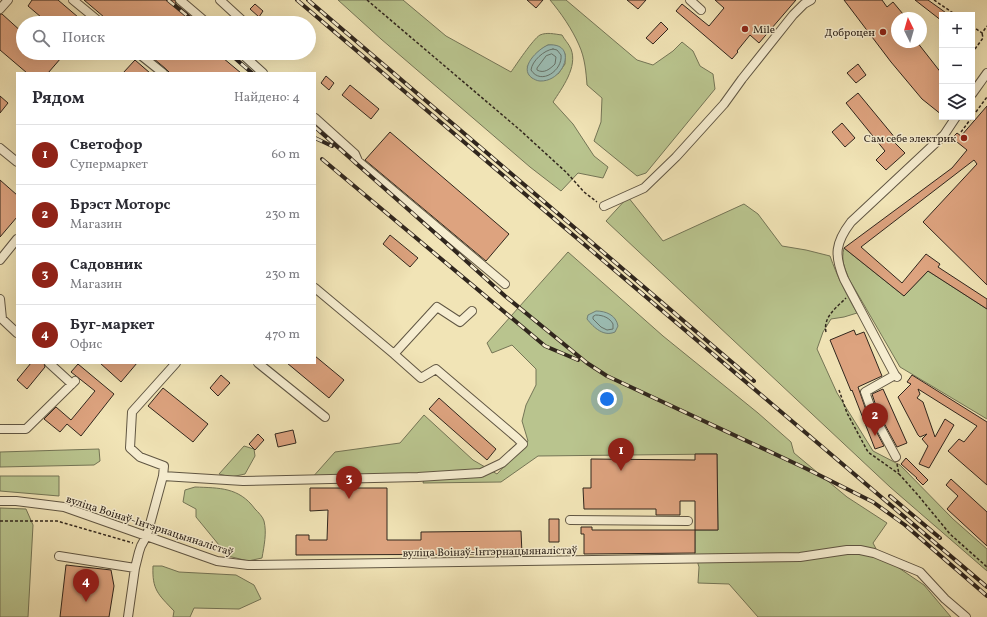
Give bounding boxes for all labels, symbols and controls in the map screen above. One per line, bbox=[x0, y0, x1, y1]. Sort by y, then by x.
north arrow bbox=[891, 12, 927, 48]
map controls bbox=[939, 12, 975, 120]
button: + bbox=[939, 12, 975, 48]
search box bbox=[16, 16, 316, 60]
place label: Mile bbox=[753, 23, 775, 38]
marker: Mile bbox=[740, 24, 750, 34]
place label: Доброцен bbox=[824, 26, 875, 41]
icon: search bbox=[30, 27, 52, 49]
marker: Доброцен bbox=[878, 27, 888, 37]
text: Поиск bbox=[62, 28, 105, 49]
button: − bbox=[939, 48, 975, 84]
button: layers bbox=[939, 84, 975, 120]
text: Рядом bbox=[32, 87, 85, 110]
text: Найдено: 4 bbox=[234, 89, 300, 107]
place label: Сам себе электрик bbox=[864, 132, 956, 147]
marker: Сам себе электрик bbox=[959, 133, 969, 143]
text: Светофор bbox=[70, 135, 142, 156]
text: 1 bbox=[42, 146, 48, 164]
text: 60 m bbox=[272, 146, 300, 164]
text: Супермаркет bbox=[70, 156, 148, 174]
text: Брэст Моторс bbox=[70, 195, 171, 216]
text: 2 bbox=[42, 206, 48, 224]
text: 230 m bbox=[265, 206, 300, 224]
text: Магазин bbox=[70, 216, 122, 234]
text: Садовник bbox=[70, 255, 142, 276]
text: 3 bbox=[42, 266, 48, 284]
text: 230 m bbox=[265, 266, 300, 284]
text: Магазин bbox=[70, 276, 122, 294]
text: Буг-маркет bbox=[70, 315, 155, 336]
text: 4 bbox=[41, 326, 49, 344]
text: 470 m bbox=[265, 326, 300, 344]
text: Офис bbox=[70, 336, 102, 354]
your location bbox=[597, 389, 617, 409]
pin: 2 bbox=[862, 403, 888, 436]
pin: 1 bbox=[608, 438, 634, 471]
pin: 3 bbox=[336, 466, 362, 499]
street label: вуліца Воінаў-Інтэрнацыяналістаў bbox=[64, 492, 235, 561]
street label: вуліца Воінаў-Інтэрнацыяналістаў bbox=[402, 543, 578, 562]
pin: 4 bbox=[73, 569, 99, 602]

